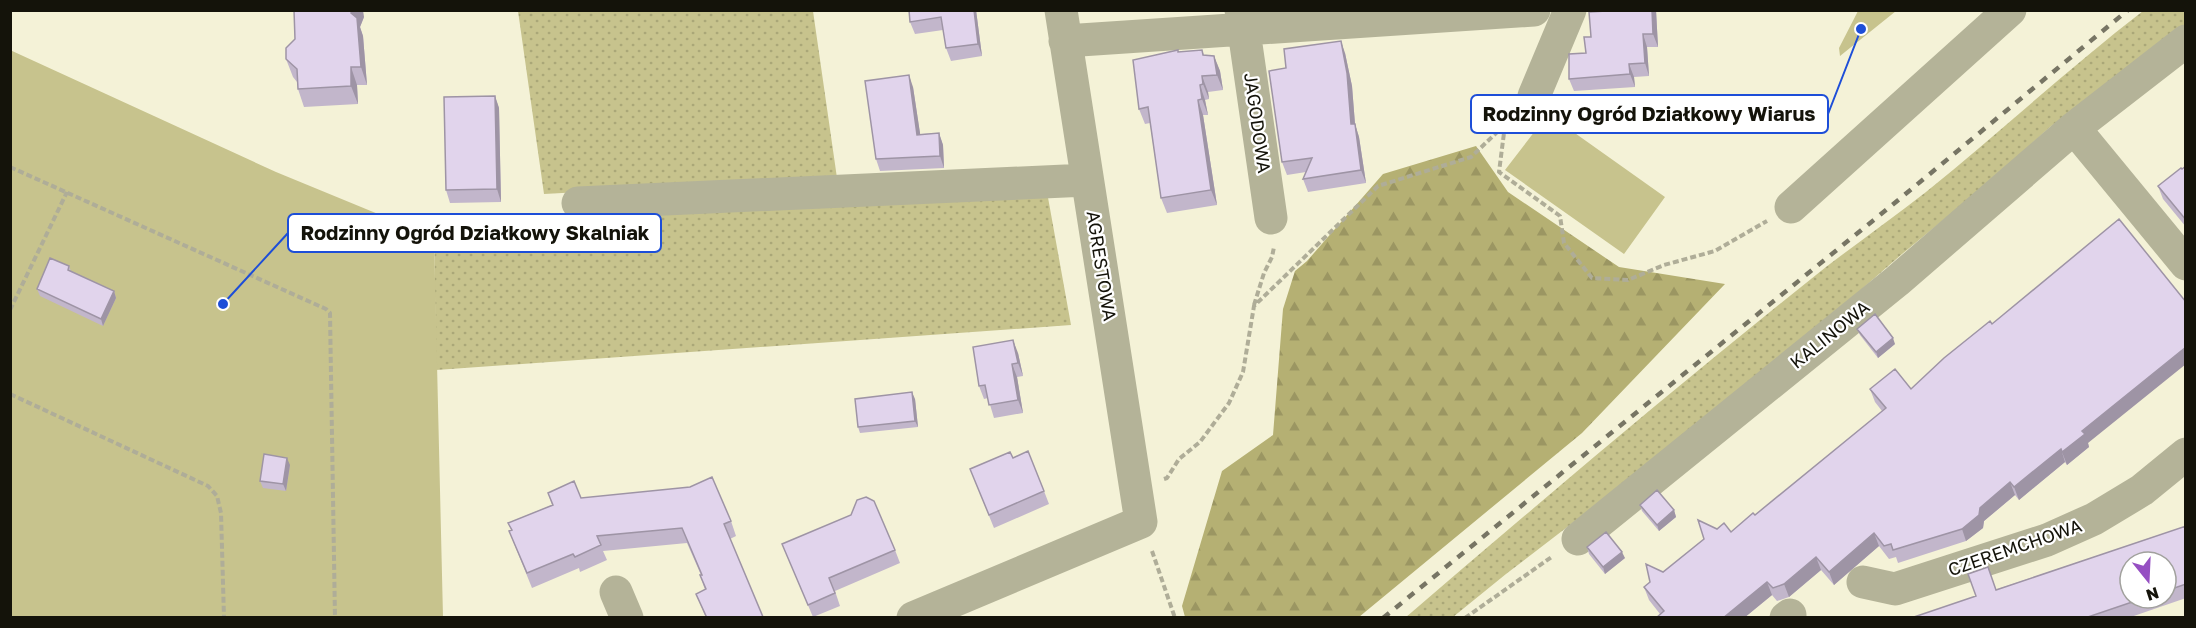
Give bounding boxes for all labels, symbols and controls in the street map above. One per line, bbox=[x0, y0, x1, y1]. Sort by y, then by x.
street label: JAGODOWA bbox=[1240, 71, 1276, 174]
callout: Rodzinny Ogród Działkowy Wiarus bbox=[1471, 95, 1828, 133]
text: Rodzinny Ogród Działkowy Wiarus bbox=[1482, 101, 1816, 125]
street label: AGRESTOWA bbox=[1082, 209, 1122, 322]
callout: Rodzinny Ogród Działkowy Skalniak bbox=[288, 214, 661, 252]
text: Rodzinny Ogród Działkowy Skalniak bbox=[301, 220, 650, 244]
street label: KALINOWA bbox=[1785, 296, 1874, 373]
street label: CZEREMCHOWA bbox=[1945, 514, 2084, 580]
north arrow bbox=[2118, 550, 2178, 610]
text: N bbox=[2144, 583, 2162, 606]

